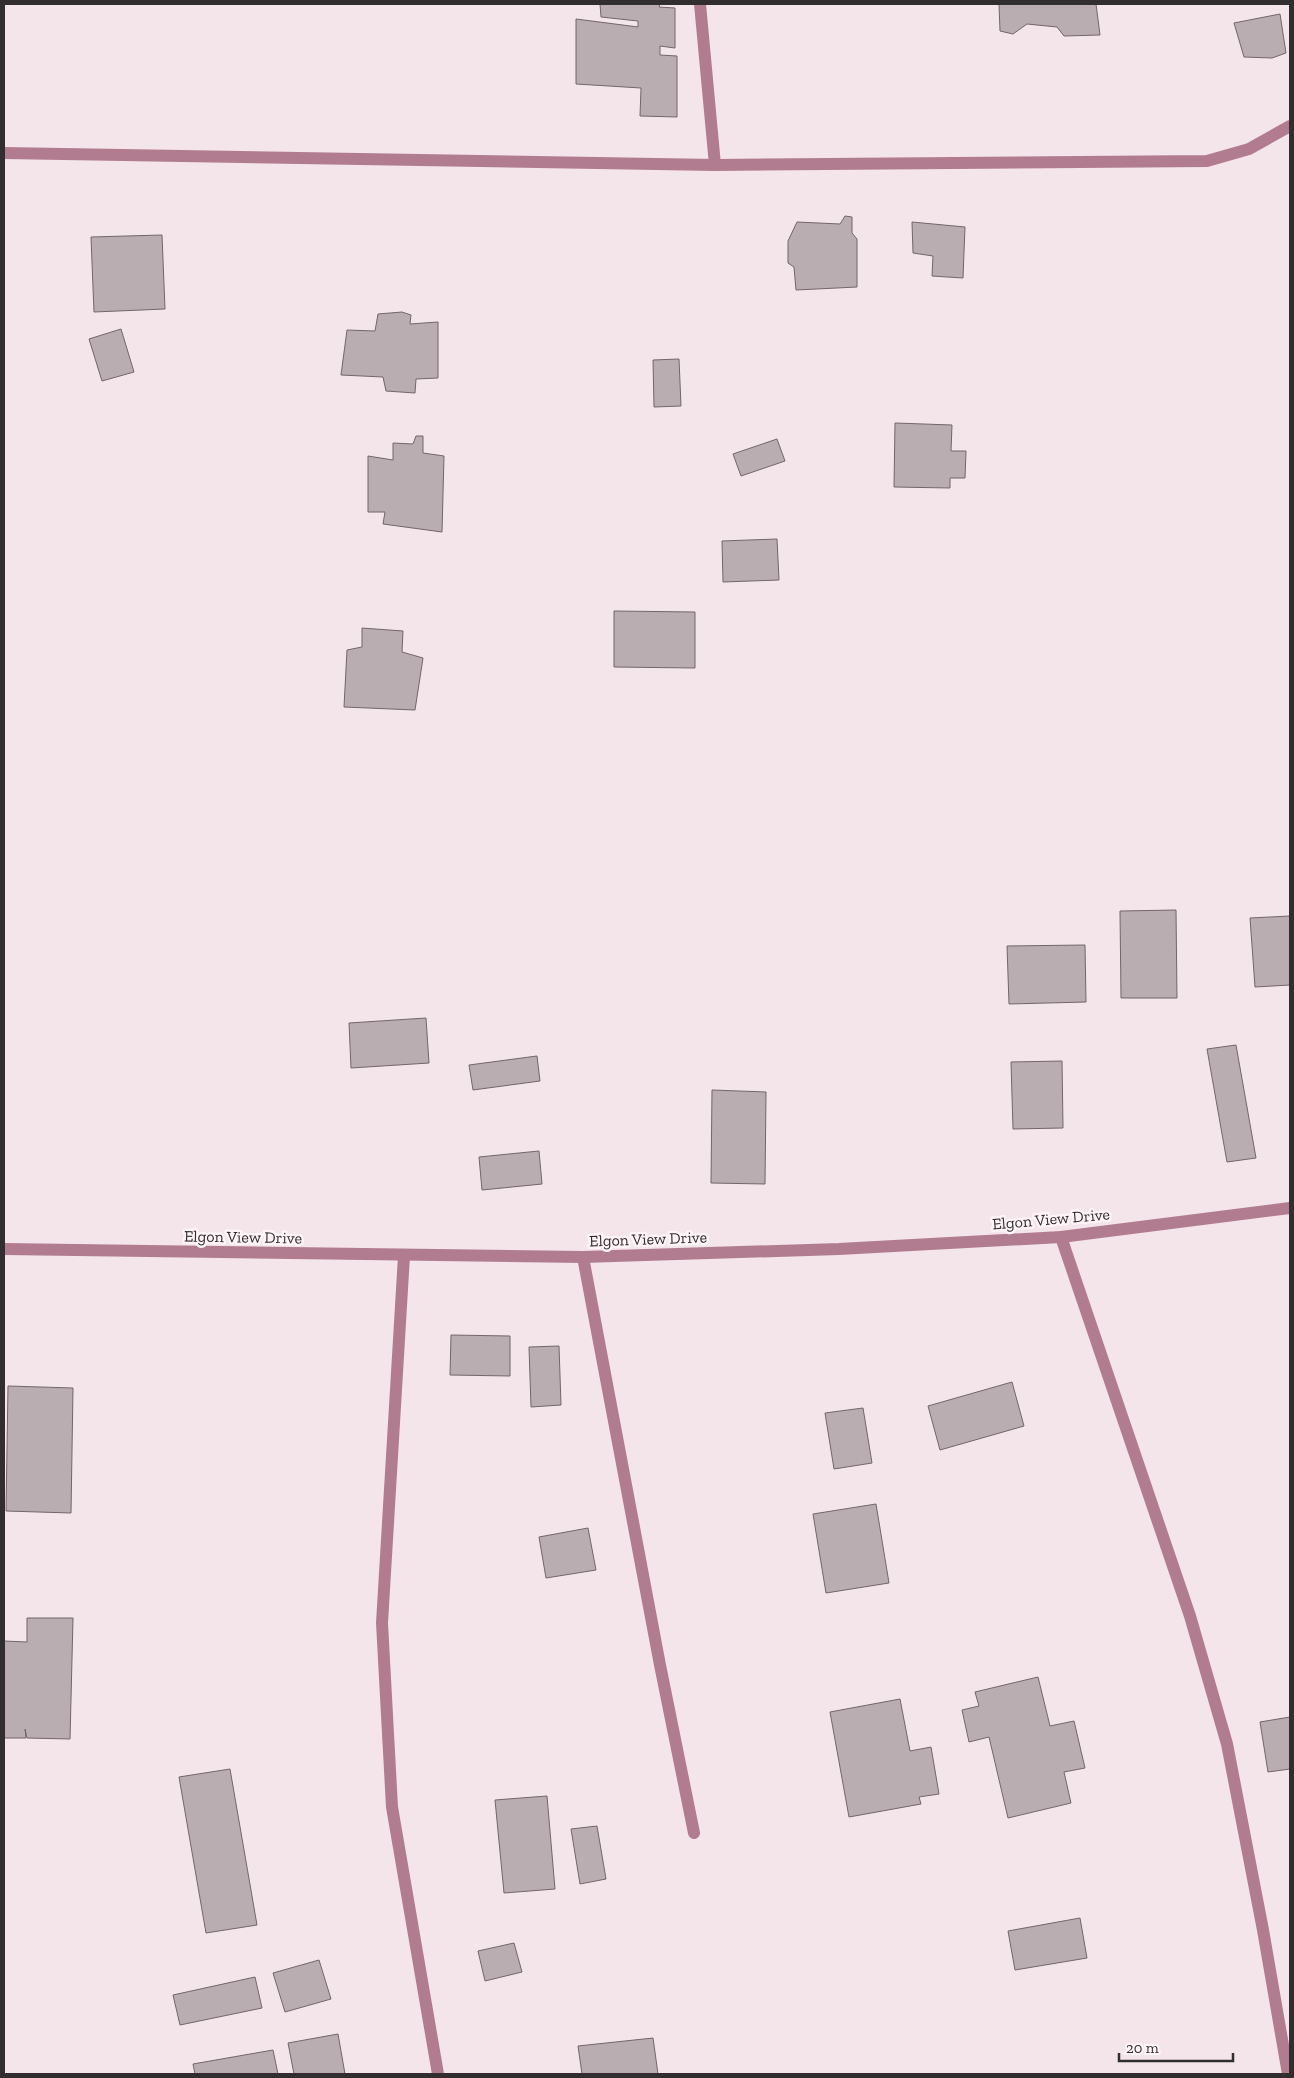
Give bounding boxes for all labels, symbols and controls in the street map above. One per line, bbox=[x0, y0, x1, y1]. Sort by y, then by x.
street label: Elgon View Drive bbox=[991, 1204, 1111, 1234]
street label: Elgon View Drive bbox=[184, 1226, 302, 1248]
street label: Elgon View Drive bbox=[589, 1227, 707, 1251]
scale bar bbox=[1119, 2030, 1233, 2062]
text: 20 m bbox=[1126, 2039, 1159, 2057]

